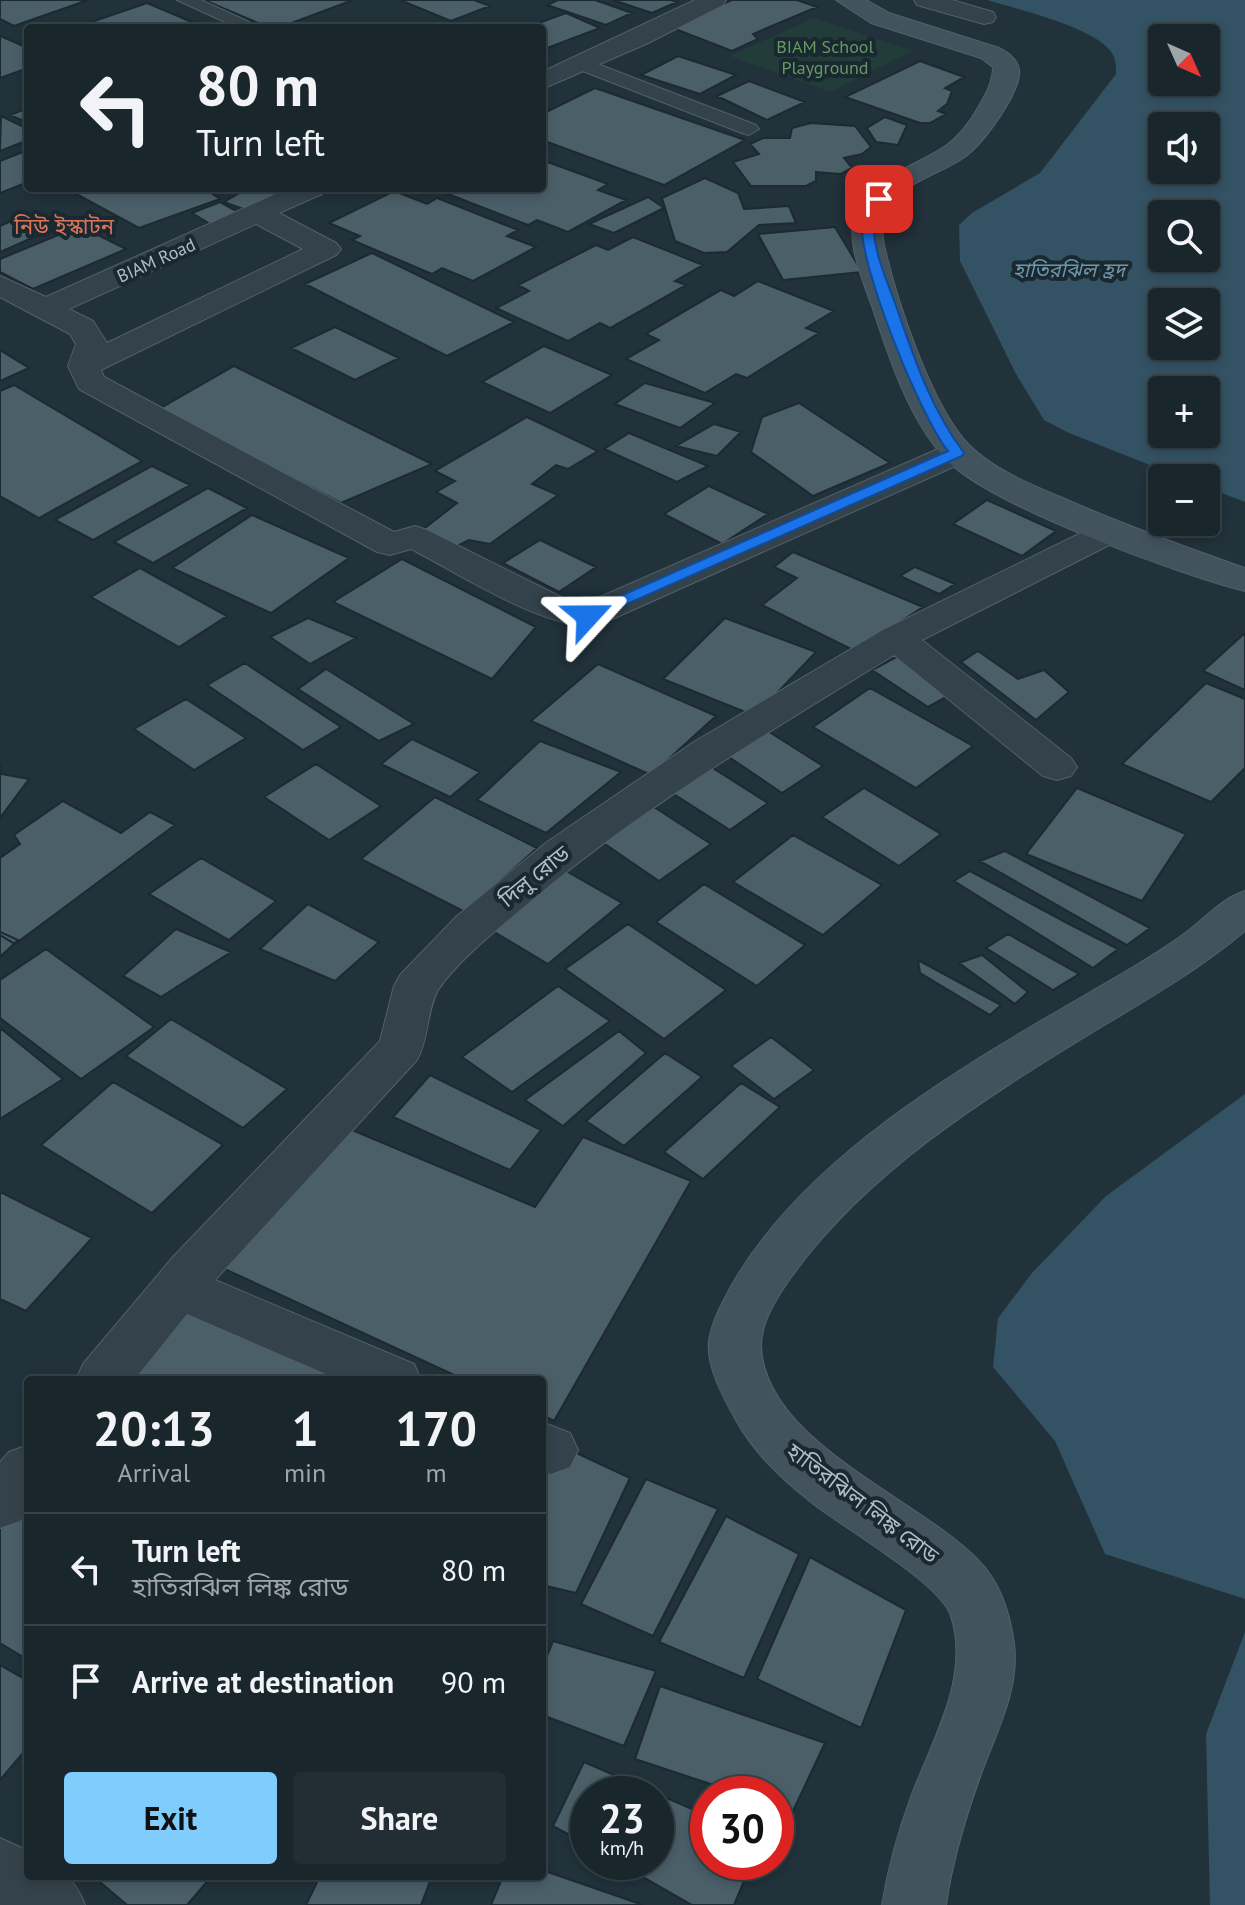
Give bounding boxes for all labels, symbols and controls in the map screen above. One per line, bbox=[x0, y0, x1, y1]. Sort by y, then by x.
north arrow bbox=[1148, 24, 1220, 96]
map controls bbox=[1148, 24, 1220, 536]
park label: BIAM School Playground bbox=[776, 35, 874, 79]
text: 80 m bbox=[196, 49, 319, 121]
icon: left bbox=[64, 56, 168, 160]
button: sound bbox=[1148, 112, 1220, 184]
text: Turn left bbox=[196, 119, 325, 166]
pin bbox=[845, 165, 913, 233]
icon: arrive bbox=[857, 177, 901, 221]
button: search bbox=[1148, 200, 1220, 272]
district label: নিউ ইস্কাটন bbox=[13, 212, 115, 240]
street label: BIAM Road bbox=[113, 233, 199, 287]
water label: হাতিরঝিল হ্রদ bbox=[1013, 257, 1129, 283]
button: layers bbox=[1148, 288, 1220, 360]
button: + bbox=[1148, 376, 1220, 448]
button: − bbox=[1148, 464, 1220, 536]
position arrow bbox=[546, 574, 630, 658]
street label: দিলু রোড bbox=[492, 839, 575, 913]
text: 20:13 bbox=[93, 1397, 215, 1459]
text: 1 bbox=[291, 1397, 319, 1459]
text: 170 bbox=[395, 1397, 477, 1459]
street label: হাতিরঝিল লিঙ্ক রোড bbox=[781, 1436, 945, 1569]
text: Arrival bbox=[118, 1456, 190, 1489]
text: min bbox=[284, 1456, 326, 1489]
text: m bbox=[426, 1456, 447, 1489]
text: Turn left bbox=[132, 1531, 240, 1570]
icon: left bbox=[64, 1547, 108, 1591]
text: 80 m bbox=[441, 1550, 506, 1589]
text: হাতিরঝিল লিঙ্ক রোড bbox=[132, 1570, 348, 1603]
icon: arrive bbox=[64, 1659, 108, 1703]
text: Arrive at destination bbox=[132, 1662, 394, 1701]
text: 90 m bbox=[441, 1662, 506, 1701]
button: Exit bbox=[64, 1772, 277, 1864]
button: Share bbox=[293, 1772, 506, 1864]
speed limit sign: 30 bbox=[690, 1776, 794, 1880]
text: 23 bbox=[599, 1792, 645, 1844]
text: km/h bbox=[600, 1835, 644, 1861]

